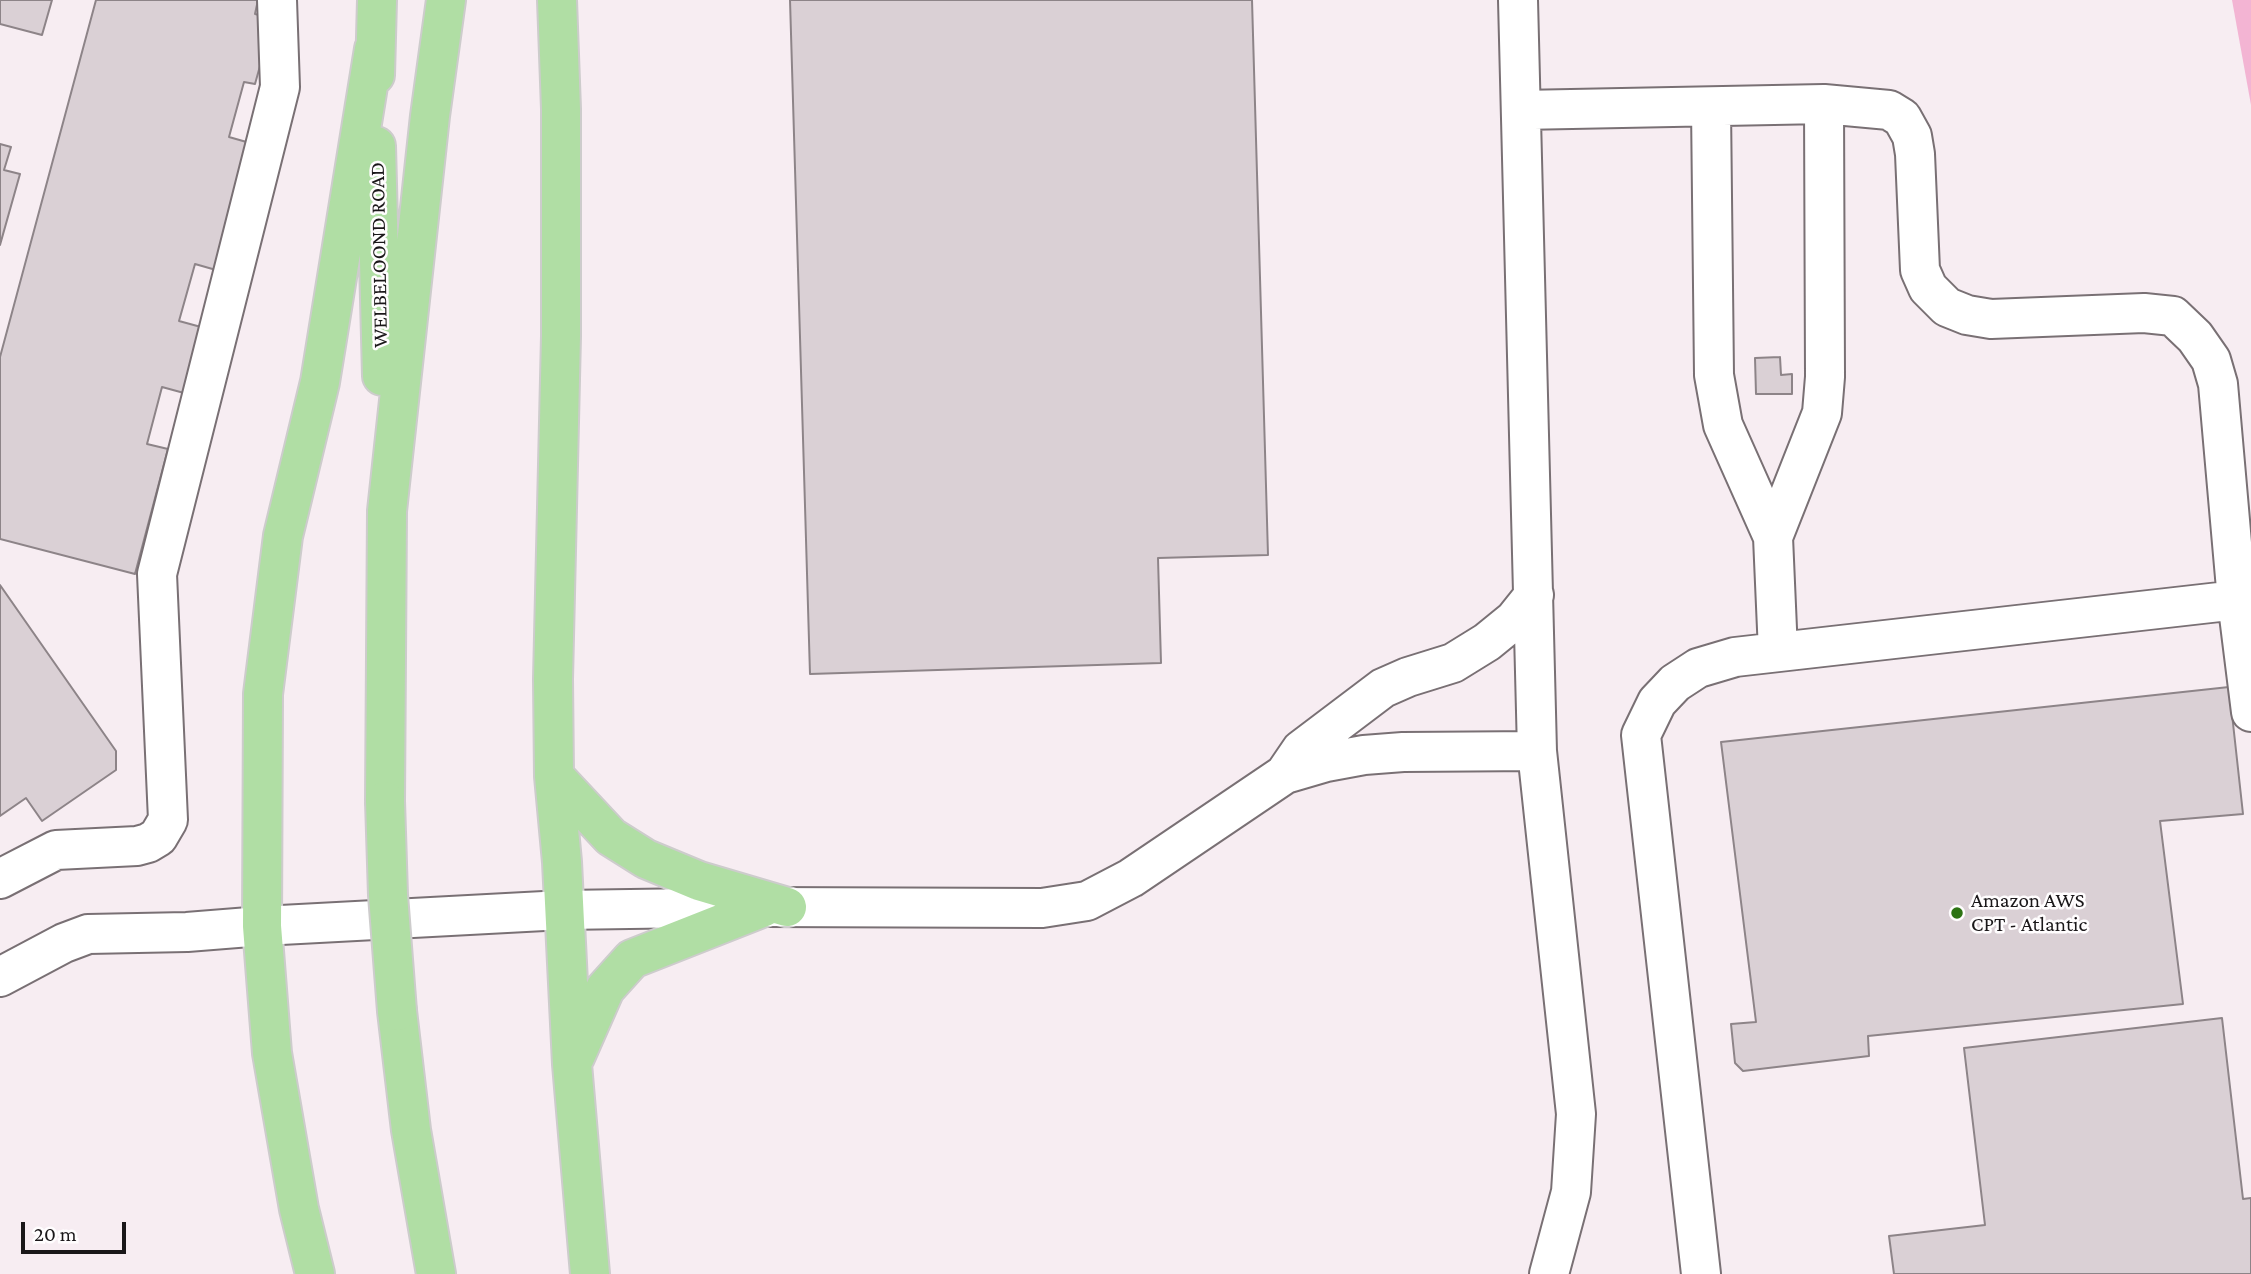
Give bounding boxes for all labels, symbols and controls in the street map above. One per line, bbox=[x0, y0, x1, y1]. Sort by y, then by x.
street label: WELBELOOND ROAD bbox=[365, 162, 393, 348]
place label: Amazon AWS CPT - Atlantic bbox=[1971, 888, 2087, 938]
marker: Amazon AWS CPT - Atlantic bbox=[1949, 905, 1965, 921]
scale bar bbox=[24, 1208, 130, 1252]
text: 20 m bbox=[34, 1222, 77, 1246]

